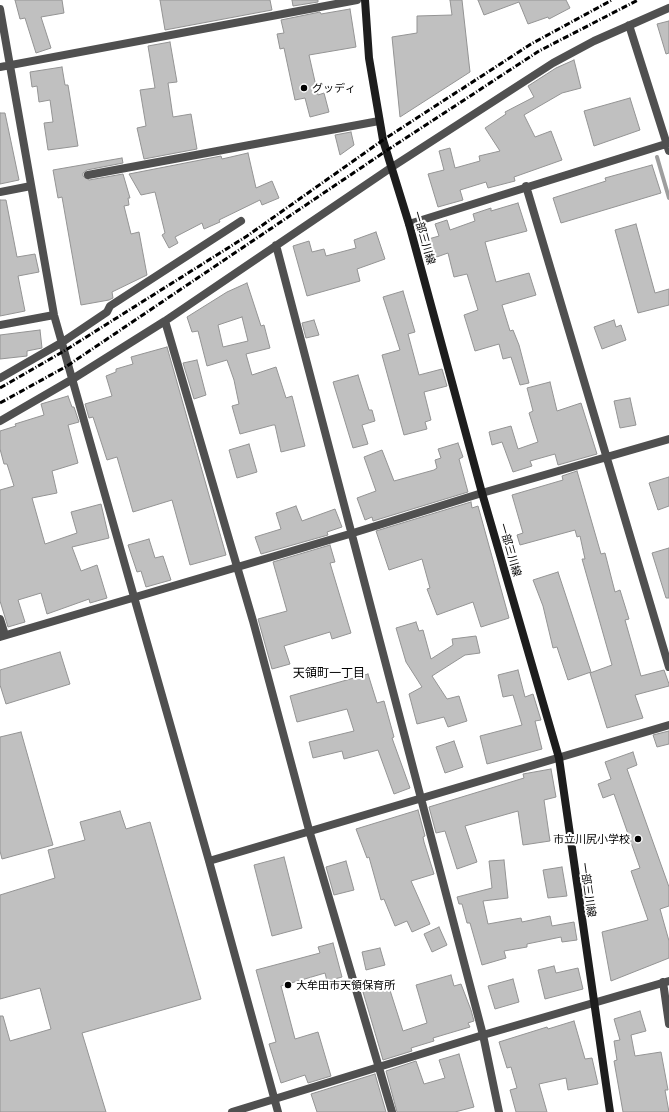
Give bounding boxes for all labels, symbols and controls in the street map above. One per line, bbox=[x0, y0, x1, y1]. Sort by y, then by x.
place label: グッディ bbox=[312, 81, 356, 95]
marker: グッディ bbox=[299, 83, 309, 93]
street label: 一部三川線 bbox=[410, 210, 438, 266]
street label: 一部三川線 bbox=[496, 522, 524, 578]
district label: 天領町一丁目 bbox=[293, 666, 365, 680]
place label: 市立川尻小学校 bbox=[553, 832, 630, 846]
marker: 市立川尻小学校 bbox=[633, 834, 643, 844]
street label: 一部三川線 bbox=[578, 862, 598, 918]
place label: 大牟田市天領保育所 bbox=[296, 978, 395, 992]
marker: 大牟田市天領保育所 bbox=[283, 980, 293, 990]

